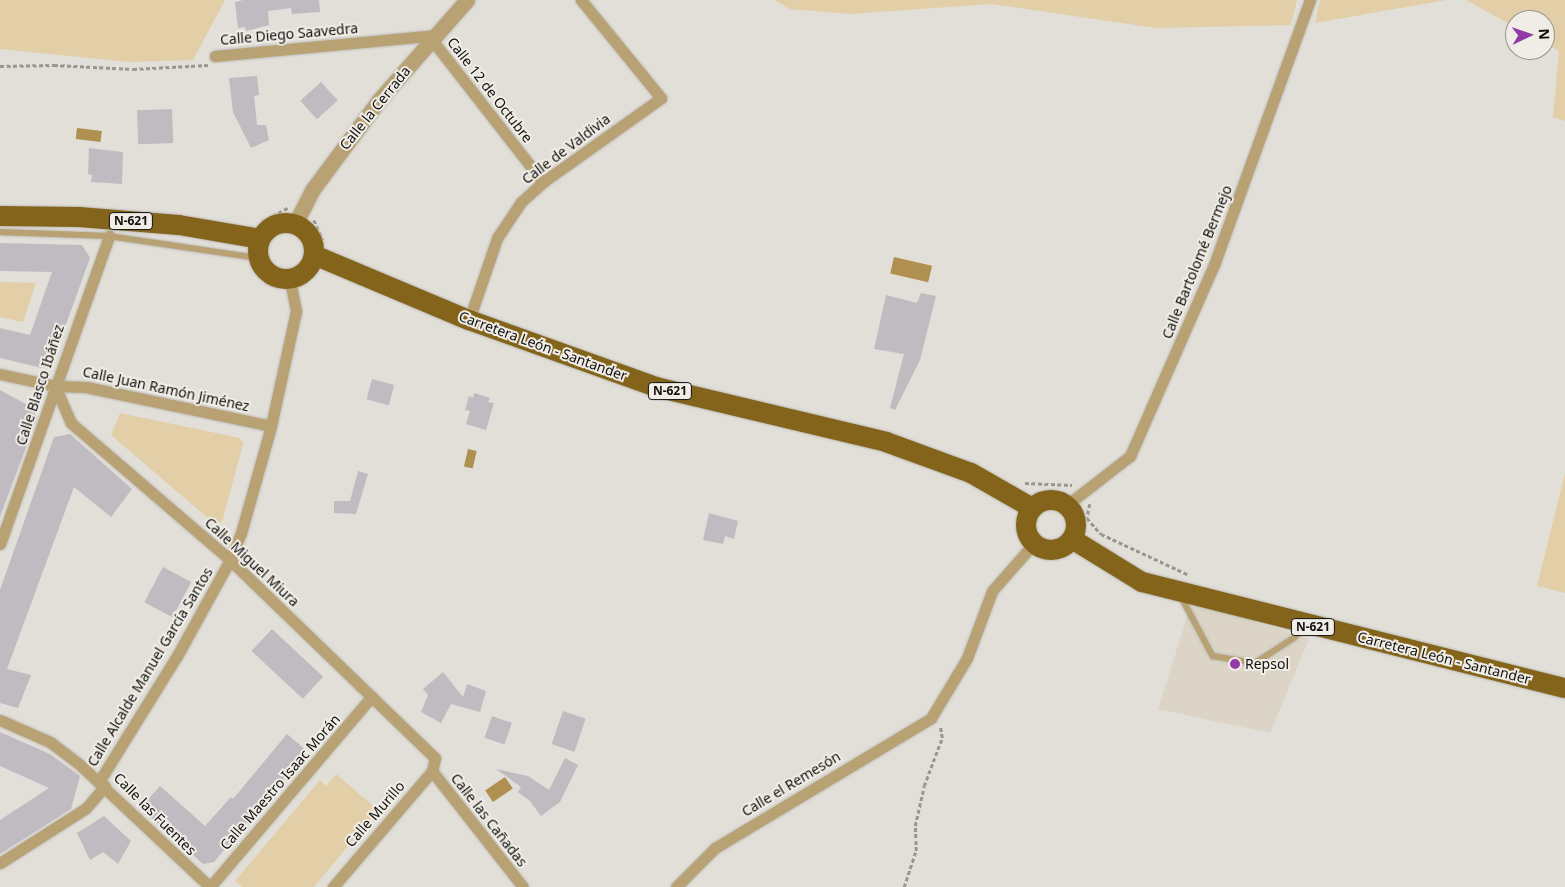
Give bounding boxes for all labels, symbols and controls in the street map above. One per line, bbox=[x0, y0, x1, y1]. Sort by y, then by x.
north arrow bbox=[1505, 10, 1555, 60]
street label: Calle Diego Saavedra bbox=[219, 20, 359, 48]
text: N bbox=[1535, 28, 1554, 40]
street label: Calle 12 de Octubre bbox=[444, 34, 536, 146]
street label: Calle la Cerrada bbox=[336, 63, 414, 153]
street label: Calle de Valdivia bbox=[519, 110, 613, 188]
street label: Calle Bartolomé Bermejo bbox=[1158, 183, 1236, 341]
road number: N-621 bbox=[108, 212, 154, 230]
street label: Carretera León - Santander bbox=[456, 308, 630, 384]
street label: Calle Blasco Ibáñez bbox=[13, 323, 67, 447]
street label: Calle Juan Ramón Jiménez bbox=[81, 363, 251, 415]
road number: N-621 bbox=[648, 382, 692, 401]
street label: Calle Miguel Miura bbox=[201, 514, 303, 610]
street label: Calle Alcalde Manuel García Santos bbox=[84, 564, 216, 770]
road number: N-621 bbox=[1290, 618, 1336, 636]
street label: Carretera León - Santander bbox=[1356, 628, 1532, 688]
place label: Repsol bbox=[1245, 656, 1289, 672]
marker: Repsol bbox=[1229, 658, 1241, 670]
street label: Calle Maestro Isaac Morán bbox=[217, 711, 343, 853]
street label: Calle el Remesón bbox=[739, 748, 843, 820]
street label: Calle las Fuentes bbox=[110, 769, 200, 859]
street label: Calle las Cañadas bbox=[447, 770, 531, 870]
street label: Calle Murillo bbox=[342, 778, 408, 850]

